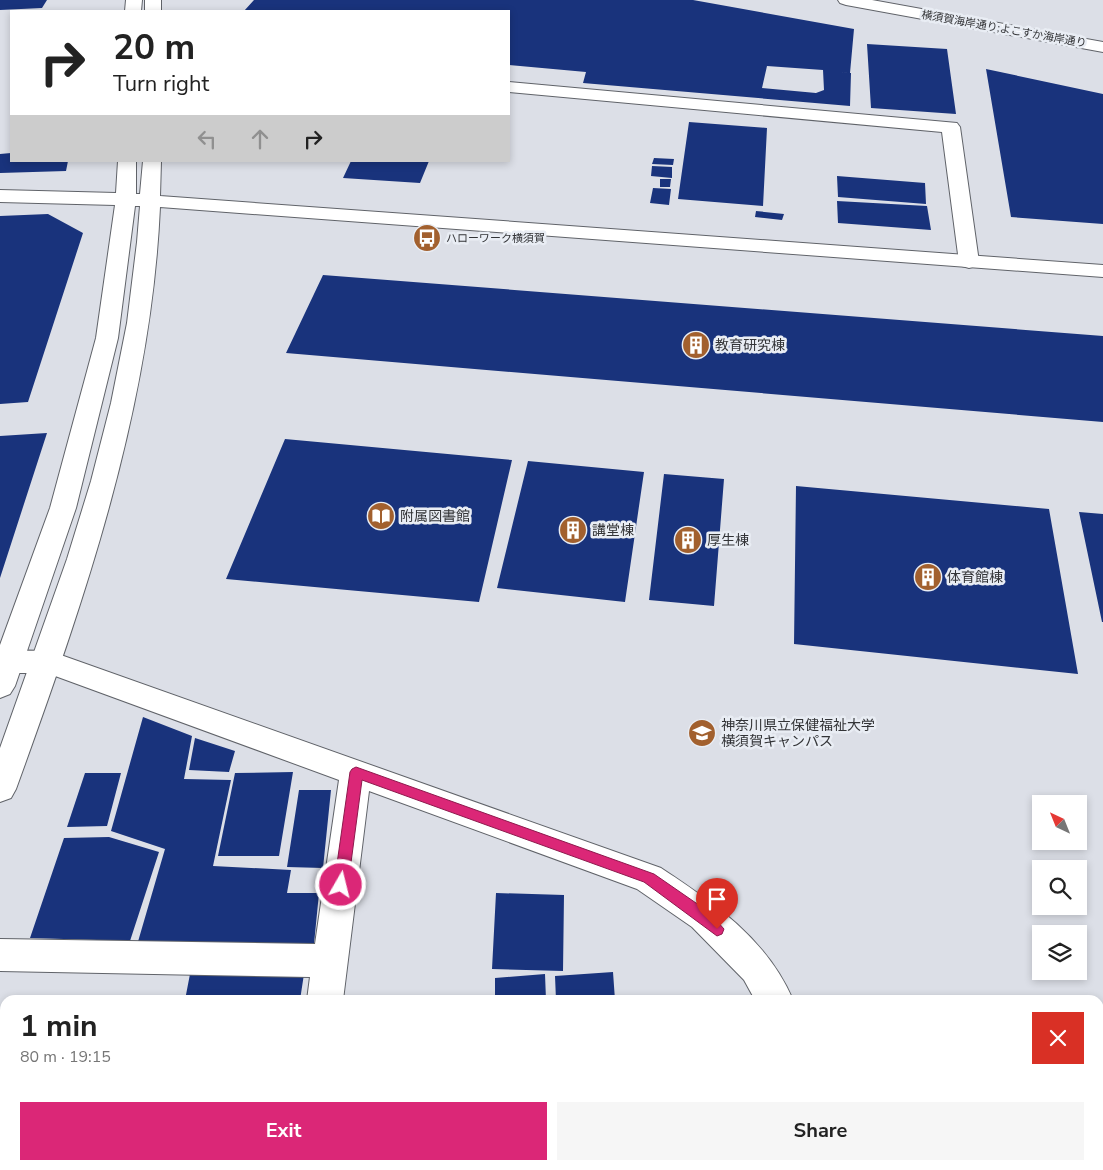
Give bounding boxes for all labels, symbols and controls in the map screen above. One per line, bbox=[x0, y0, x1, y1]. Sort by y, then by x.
street label: 横須賀海岸通り;よこすか海岸通り bbox=[920, 7, 1088, 51]
text: 20 m bbox=[113, 24, 195, 71]
icon: right bbox=[30, 30, 95, 95]
text: Turn right bbox=[113, 69, 209, 99]
icon: left bbox=[193, 125, 221, 153]
icon: ahead bbox=[246, 125, 274, 153]
icon: right bbox=[299, 125, 327, 153]
bus stop icon: ハローワーク横須賀 bbox=[412, 223, 442, 253]
place label: ハローワーク横須賀 bbox=[446, 231, 545, 246]
building icon: 教育研究棟 bbox=[681, 330, 711, 360]
place label: 教育研究棟 bbox=[715, 336, 785, 355]
library icon: 附属図書館 bbox=[366, 501, 396, 531]
place label: 附属図書館 bbox=[400, 507, 470, 526]
building icon: 講堂棟 bbox=[558, 515, 588, 545]
place label: 講堂棟 bbox=[592, 521, 634, 540]
building icon: 厚生棟 bbox=[673, 525, 703, 555]
place label: 厚生棟 bbox=[707, 531, 749, 550]
building icon: 体育館棟 bbox=[913, 562, 943, 592]
place label: 体育館棟 bbox=[947, 568, 1003, 587]
place label: 神奈川県立保健福祉大学 横須賀キャンパス bbox=[721, 716, 875, 751]
school or university icon: 神奈川県立保健福祉大学 横須賀キャンパス bbox=[687, 718, 717, 748]
north arrow bbox=[1032, 795, 1088, 850]
map controls bbox=[1032, 795, 1087, 980]
position arrow bbox=[314, 858, 366, 910]
button: search bbox=[1032, 860, 1087, 915]
pin bbox=[696, 878, 738, 929]
icon: arrive bbox=[703, 885, 731, 913]
button: layers bbox=[1032, 925, 1087, 980]
text: 1 min bbox=[20, 1006, 98, 1047]
button: close bbox=[1032, 1012, 1084, 1064]
text: 80 m · 19:15 bbox=[20, 1046, 111, 1068]
button: Exit bbox=[20, 1102, 547, 1160]
button: Share bbox=[557, 1102, 1084, 1160]

